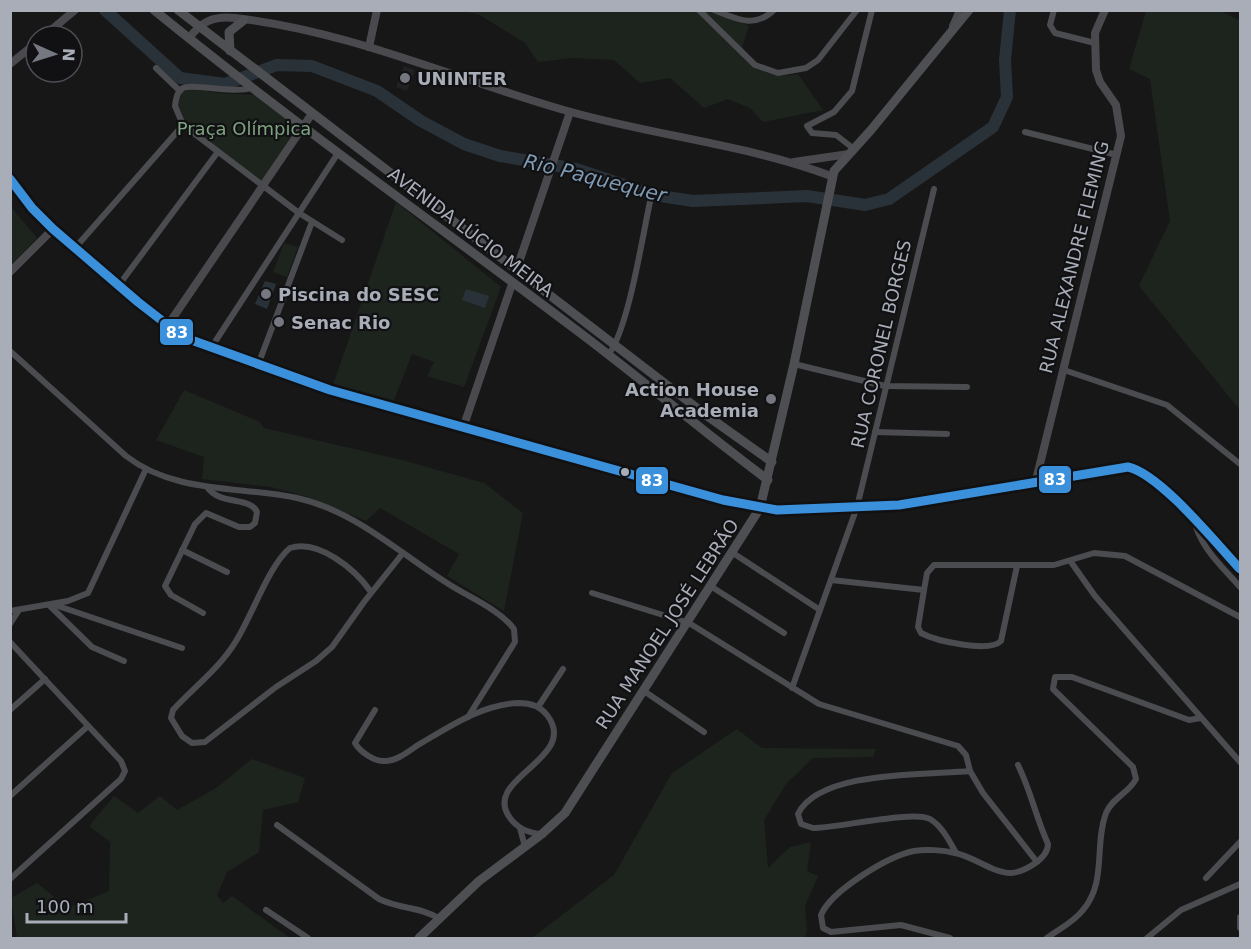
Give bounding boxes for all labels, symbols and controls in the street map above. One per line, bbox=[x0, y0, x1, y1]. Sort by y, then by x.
north arrow bbox=[24, 24, 84, 84]
text: N bbox=[59, 48, 78, 62]
place label: UNINTER bbox=[417, 68, 507, 89]
marker: UNINTER bbox=[398, 71, 412, 85]
park label: Praça Olímpica bbox=[177, 118, 311, 139]
street label: RUA ALEXANDRE FLEMING bbox=[1035, 139, 1113, 375]
water label: Rio Paquequer bbox=[521, 149, 670, 208]
street label: AVENIDA LÚCIO MEIRA bbox=[384, 163, 558, 301]
street label: RUA CORONEL BORGES bbox=[847, 238, 915, 450]
place label: Piscina do SESC bbox=[278, 284, 439, 305]
marker: Piscina do SESC bbox=[259, 287, 273, 301]
place label: Senac Rio bbox=[291, 312, 390, 333]
marker: Senac Rio bbox=[272, 315, 286, 329]
line badge: 83 bbox=[159, 318, 194, 346]
text: 83 bbox=[166, 323, 188, 342]
place label: Action House Academia bbox=[625, 379, 759, 421]
marker: Action House Academia bbox=[764, 392, 778, 406]
line badge: 83 bbox=[1038, 465, 1072, 494]
unlabelled marker bbox=[619, 466, 631, 478]
line badge: 83 bbox=[635, 466, 669, 495]
text: 83 bbox=[1044, 470, 1066, 489]
text: 83 bbox=[641, 471, 663, 490]
street label: RUA MANOEL JOSÉ LEBRÃO bbox=[591, 515, 743, 733]
scale bar bbox=[27, 886, 126, 924]
text: 100 m bbox=[36, 896, 94, 917]

